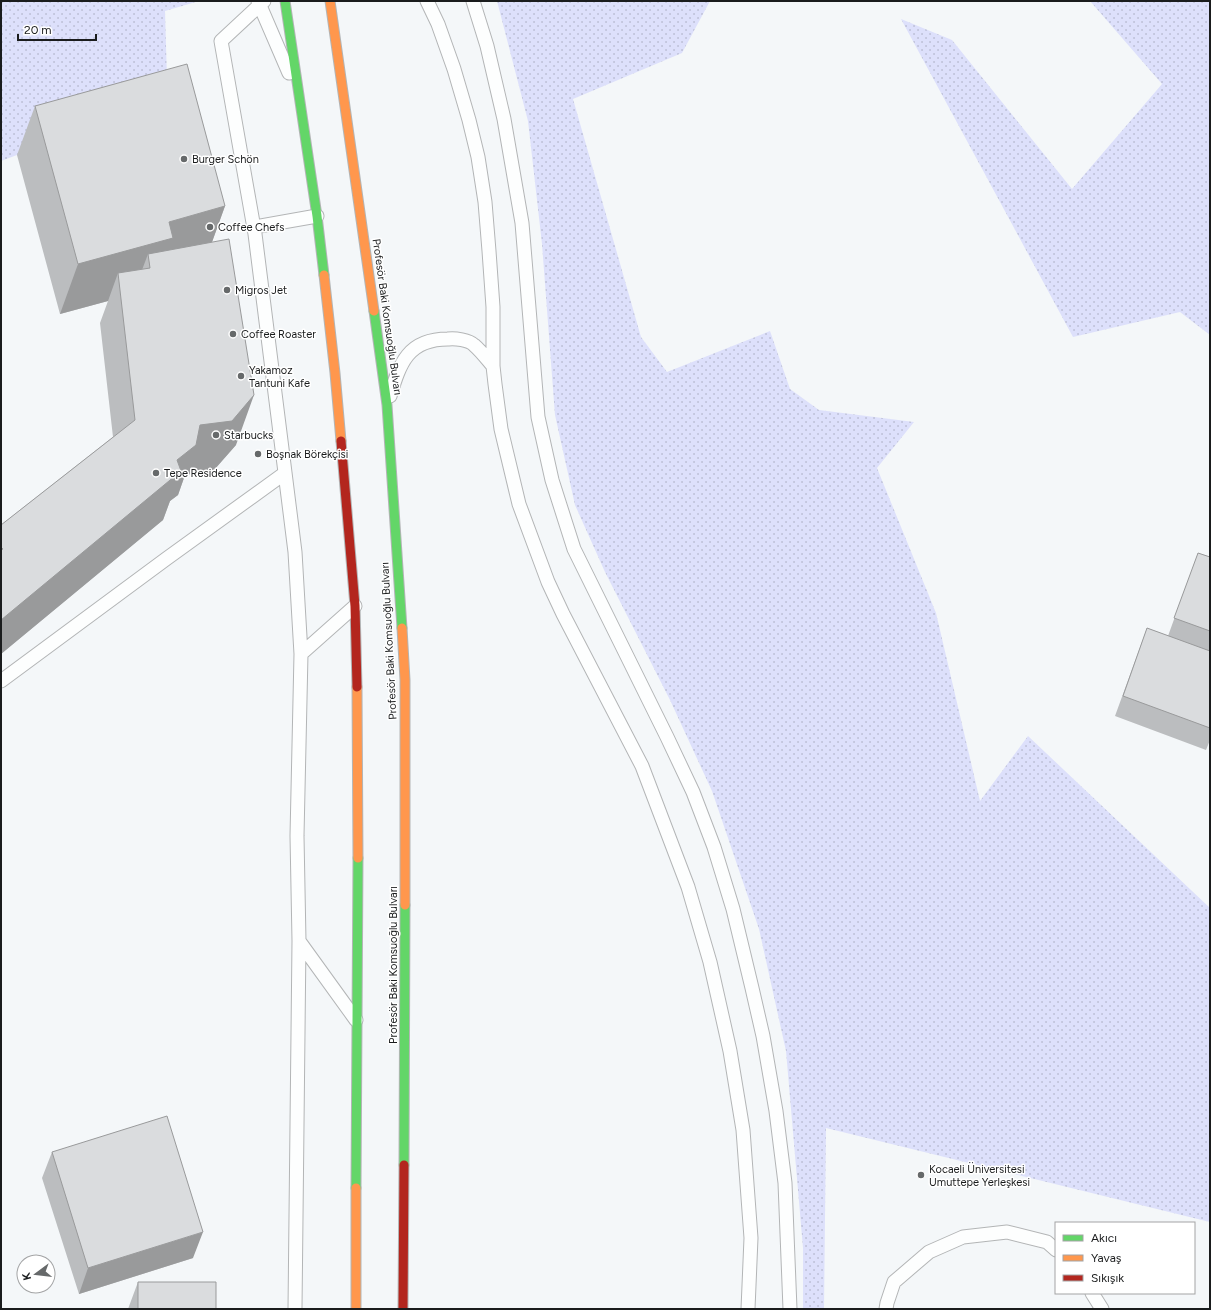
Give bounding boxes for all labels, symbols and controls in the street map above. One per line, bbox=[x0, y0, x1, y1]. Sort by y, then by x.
scale bar bbox=[18, 16, 96, 42]
text: 20 m bbox=[24, 23, 52, 37]
place label: Burger Schön bbox=[192, 153, 259, 166]
marker: Burger Schön bbox=[179, 154, 189, 164]
place label: Coffee Chefs bbox=[218, 221, 284, 234]
marker: Coffee Chefs bbox=[205, 222, 215, 232]
street label: Profesör Baki Komsuoğlu Bulvarı bbox=[370, 238, 404, 396]
place label: Migros Jet bbox=[235, 284, 287, 297]
marker: Migros Jet bbox=[222, 285, 232, 295]
place label: Coffee Roaster bbox=[241, 328, 316, 341]
marker: Coffee Roaster bbox=[228, 329, 238, 339]
place label: Yakamoz Tantuni Kafe bbox=[249, 364, 310, 390]
marker: Yakamoz Tantuni Kafe bbox=[236, 371, 246, 381]
place label: Starbucks bbox=[224, 429, 273, 442]
marker: Starbucks bbox=[211, 430, 221, 440]
place label: Boşnak Börekçisi bbox=[266, 448, 348, 461]
marker: Boşnak Börekçisi bbox=[253, 449, 263, 459]
place label: Tepe Residence bbox=[164, 467, 242, 480]
marker: Tepe Residence bbox=[151, 468, 161, 478]
street label: Profesör Baki Komsuoğlu Bulvarı bbox=[378, 562, 400, 720]
street label: Profesör Baki Komsuoğlu Bulvarı bbox=[387, 886, 400, 1044]
place label: Kocaeli Üniversitesi Umuttepe Yerleşkesi bbox=[929, 1162, 1030, 1189]
marker: Kocaeli Üniversitesi Umuttepe Yerleşkesi bbox=[916, 1170, 926, 1180]
legend bbox=[1055, 1222, 1195, 1294]
text: Akıcı bbox=[1091, 1231, 1117, 1245]
text: Yavaş bbox=[1091, 1251, 1122, 1265]
north arrow bbox=[16, 1254, 56, 1294]
text: K bbox=[19, 1271, 34, 1282]
text: Sıkışık bbox=[1091, 1271, 1124, 1285]

